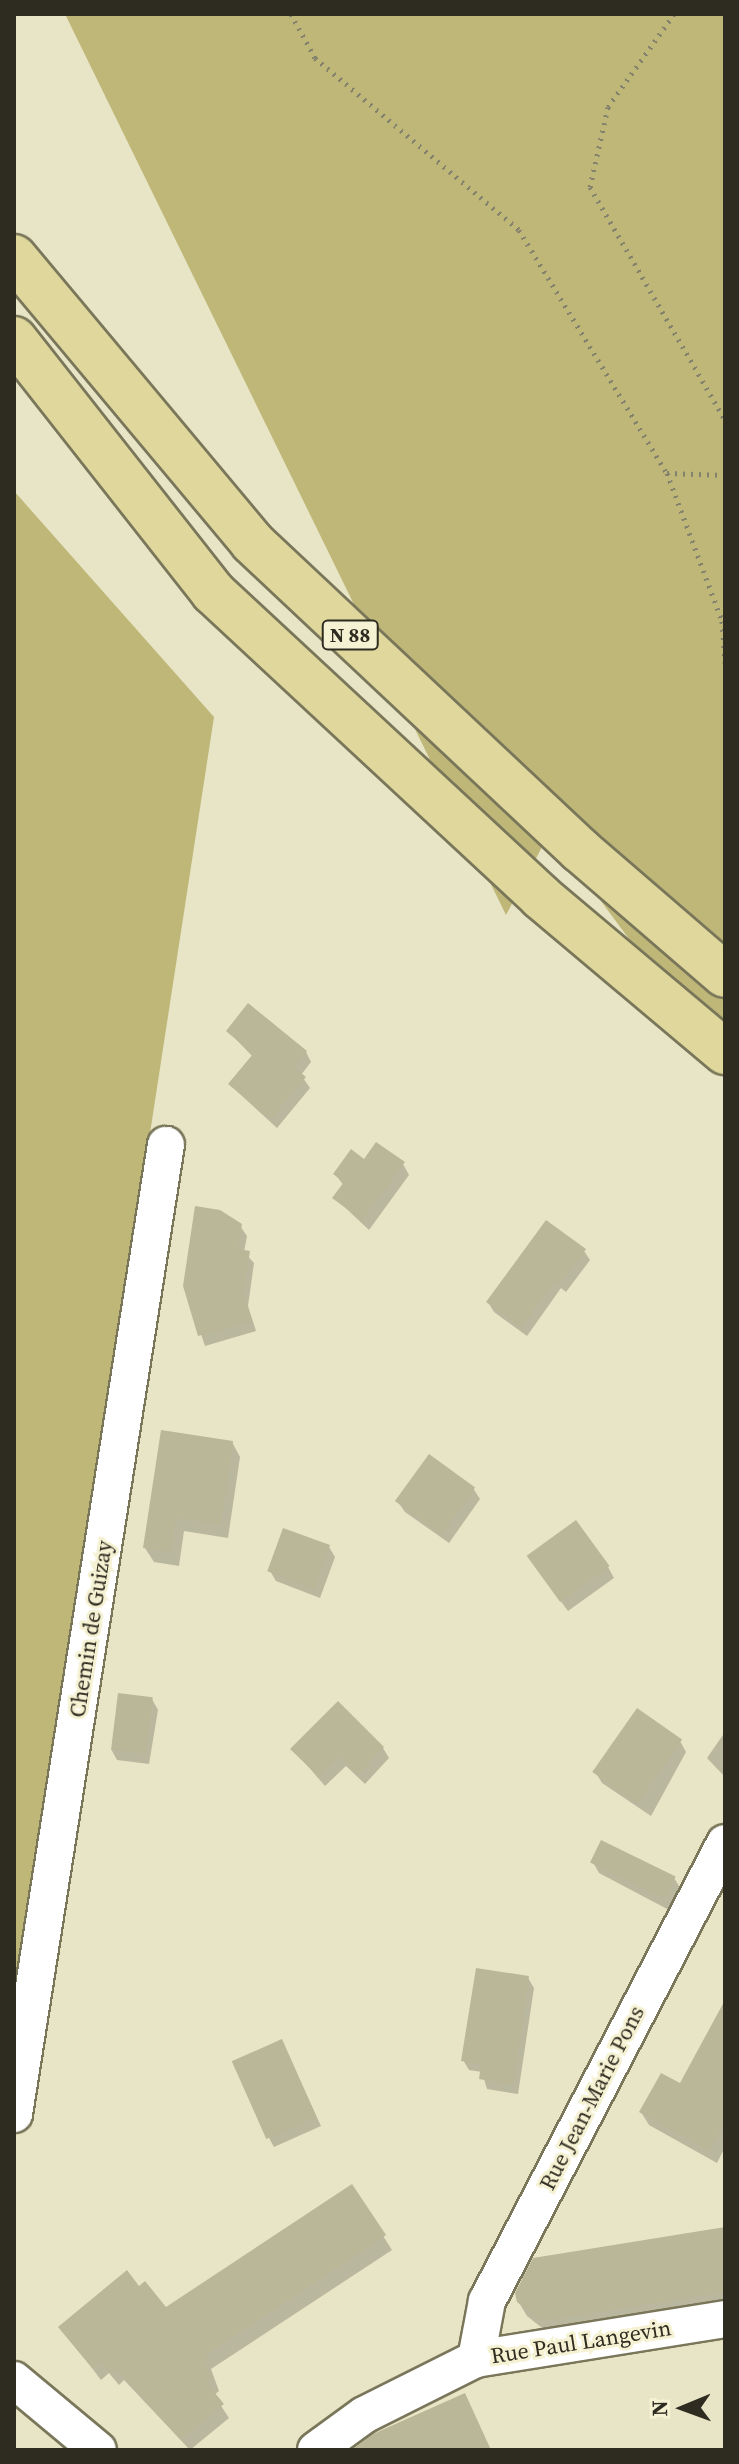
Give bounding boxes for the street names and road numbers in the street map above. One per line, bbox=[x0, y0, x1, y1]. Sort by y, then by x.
road number: N 88 bbox=[320, 619, 380, 651]
street label: Chemin de Guizay bbox=[64, 1539, 118, 1719]
street label: Rue Jean-Marie Pons bbox=[534, 2002, 650, 2194]
street label: Rue Paul Langevin bbox=[489, 2315, 673, 2369]

